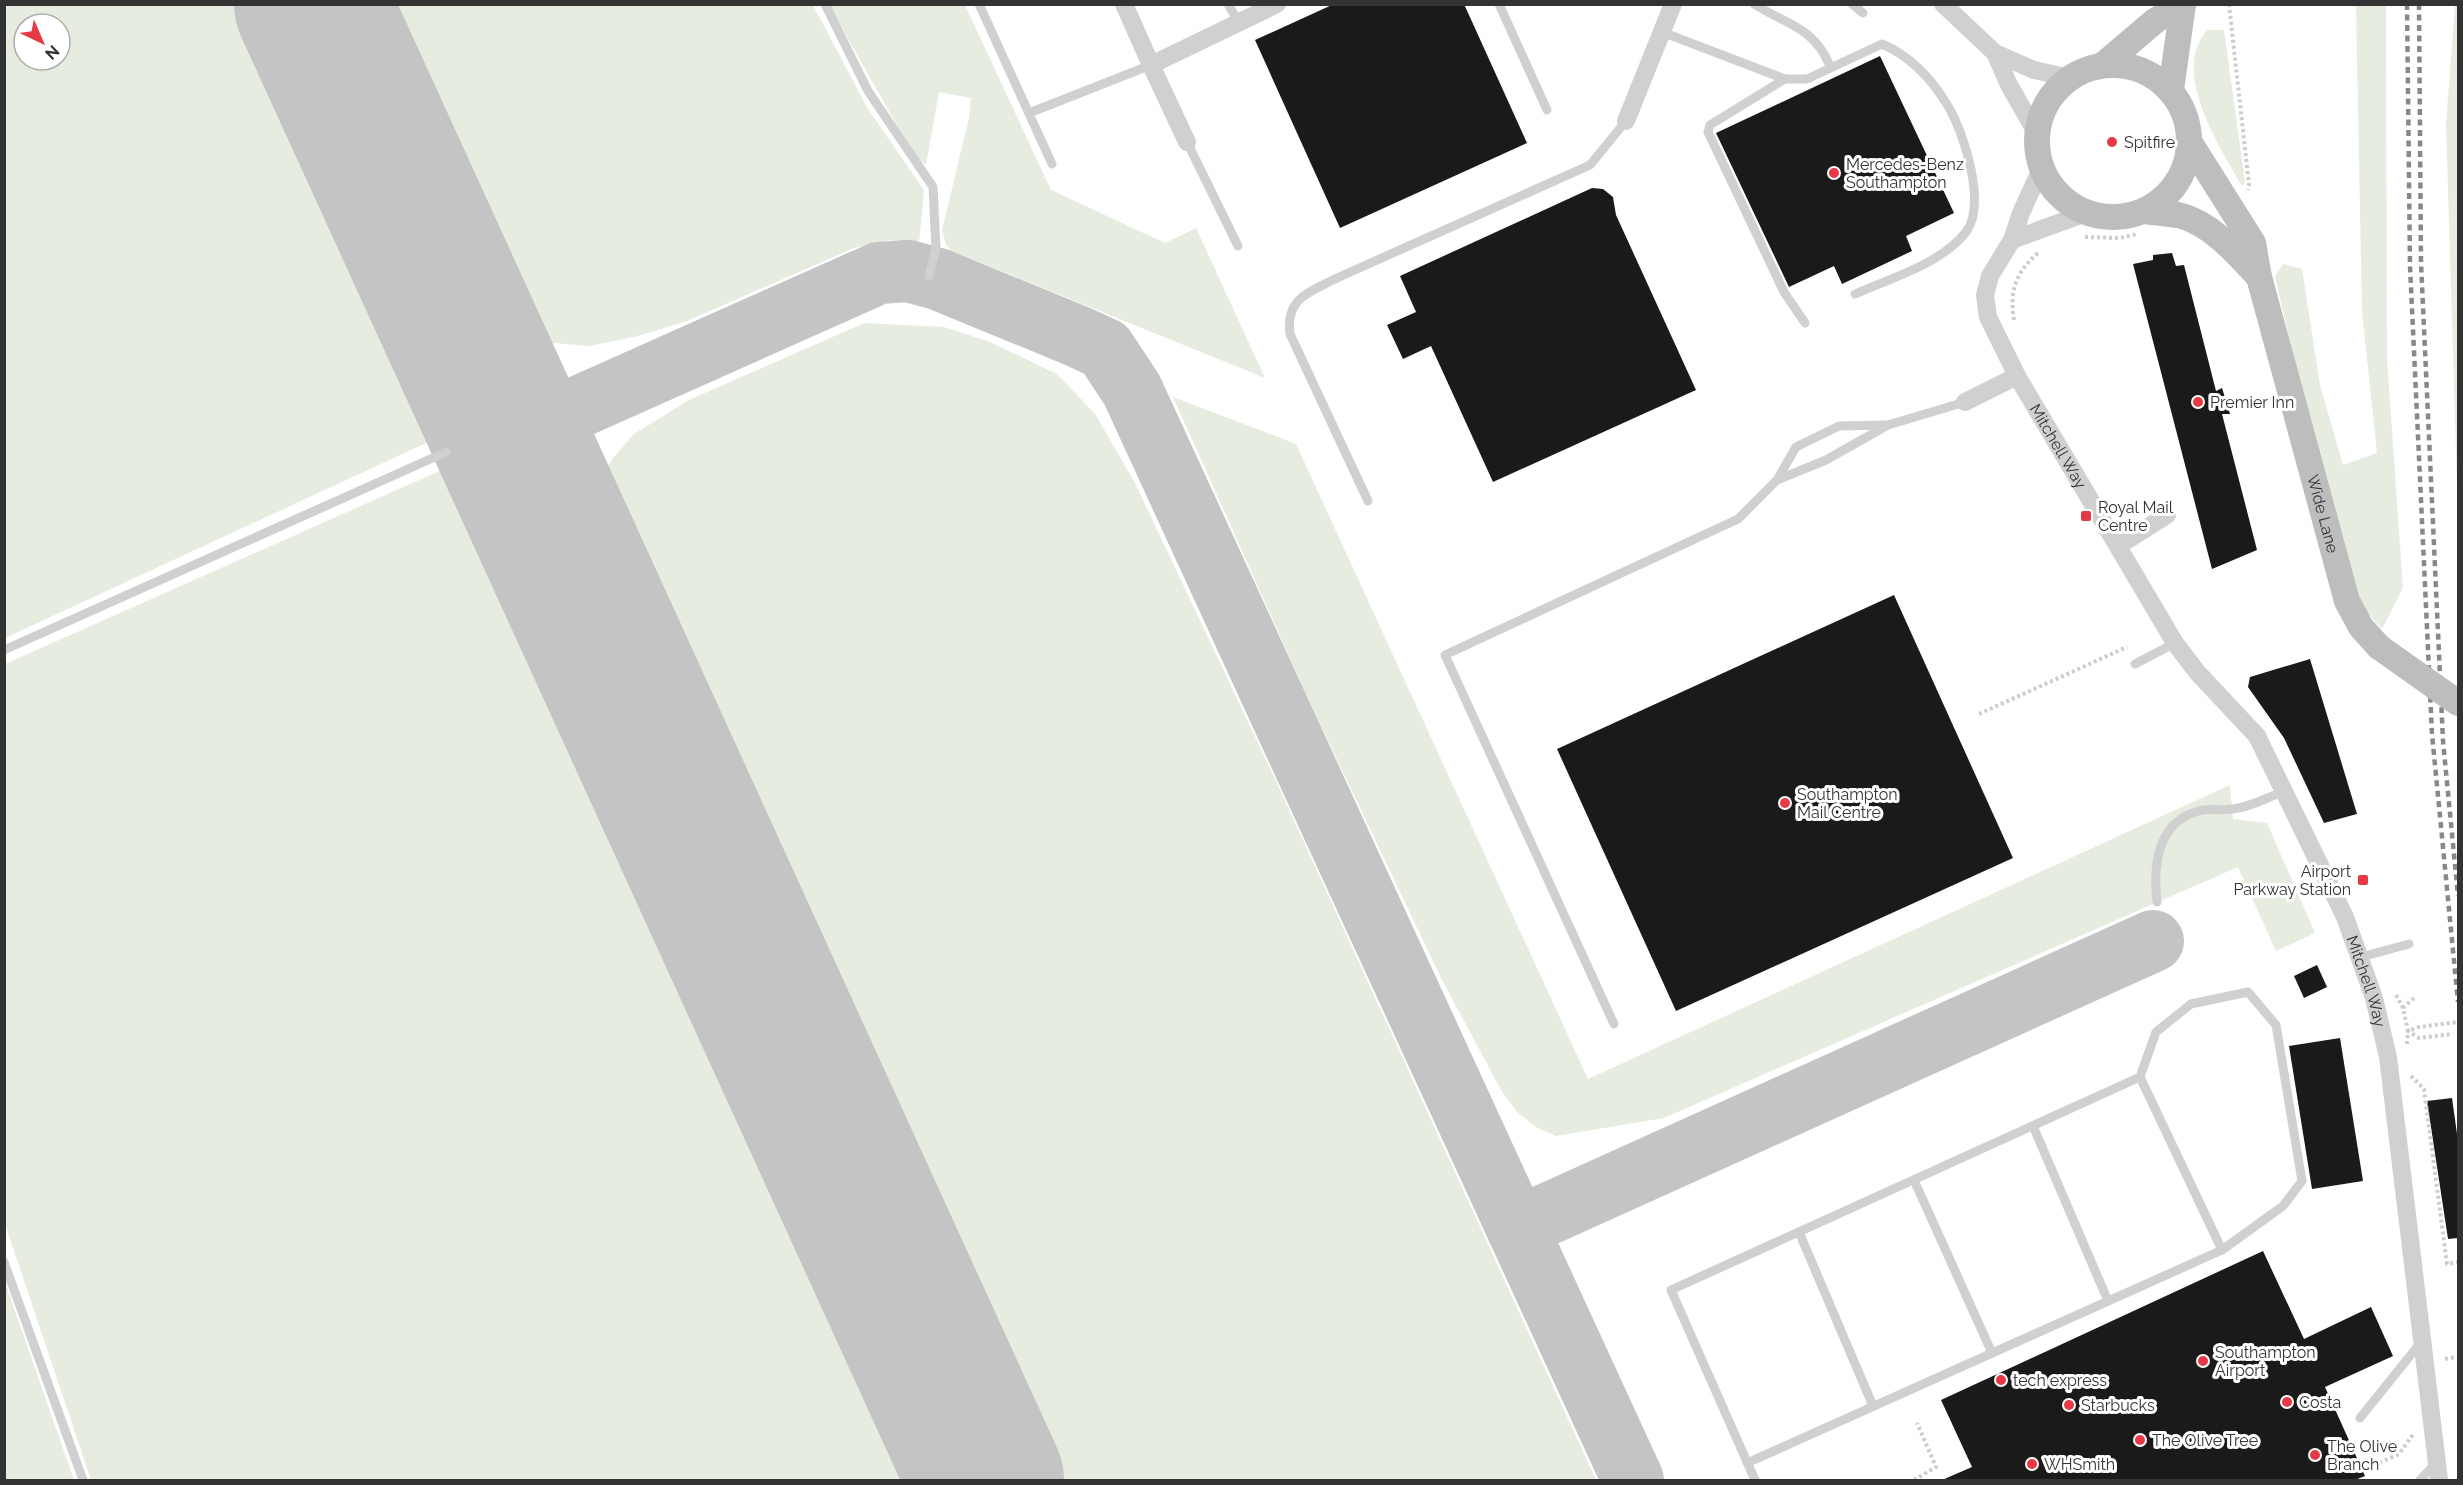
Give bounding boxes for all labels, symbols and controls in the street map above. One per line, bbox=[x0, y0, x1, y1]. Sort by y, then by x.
north arrow bbox=[12, 12, 72, 72]
text: N bbox=[41, 41, 63, 64]
place label: Spitfire bbox=[2124, 133, 2175, 152]
marker: Spitfire bbox=[2105, 135, 2119, 149]
place label: Mercedes-Benz Southampton bbox=[1846, 155, 1964, 192]
marker: Mercedes-Benz Southampton bbox=[1827, 166, 1841, 180]
place label: Premier Inn bbox=[2210, 393, 2294, 412]
marker: Premier Inn bbox=[2191, 395, 2205, 409]
street label: Mitchell Way bbox=[2026, 400, 2091, 492]
street label: Wide Lane bbox=[2304, 472, 2343, 555]
place label: Royal Mail Centre bbox=[2098, 498, 2174, 535]
marker: Royal Mail Centre bbox=[2079, 509, 2093, 523]
place label: Southampton Mail Centre bbox=[1797, 785, 1898, 822]
marker: Southampton Mail Centre bbox=[1778, 796, 1792, 810]
place label: Airport Parkway Station bbox=[2233, 862, 2352, 899]
marker: Airport Parkway Station bbox=[2356, 873, 2370, 887]
street label: Mitchell Way bbox=[2343, 933, 2390, 1029]
place label: Southampton Airport bbox=[2215, 1343, 2316, 1380]
marker: Southampton Airport bbox=[2196, 1354, 2210, 1368]
place label: tech express bbox=[2013, 1371, 2107, 1390]
marker: tech express bbox=[1994, 1373, 2008, 1387]
place label: Costa bbox=[2299, 1393, 2341, 1412]
marker: Costa bbox=[2280, 1395, 2294, 1409]
place label: Starbucks bbox=[2081, 1396, 2155, 1415]
marker: Starbucks bbox=[2062, 1398, 2076, 1412]
place label: The Olive Tree bbox=[2152, 1431, 2258, 1450]
marker: The Olive Tree bbox=[2133, 1433, 2147, 1447]
place label: The Olive Branch bbox=[2327, 1437, 2397, 1474]
marker: The Olive Branch bbox=[2308, 1448, 2322, 1462]
place label: WHSmith bbox=[2044, 1455, 2115, 1474]
marker: WHSmith bbox=[2025, 1457, 2039, 1471]

